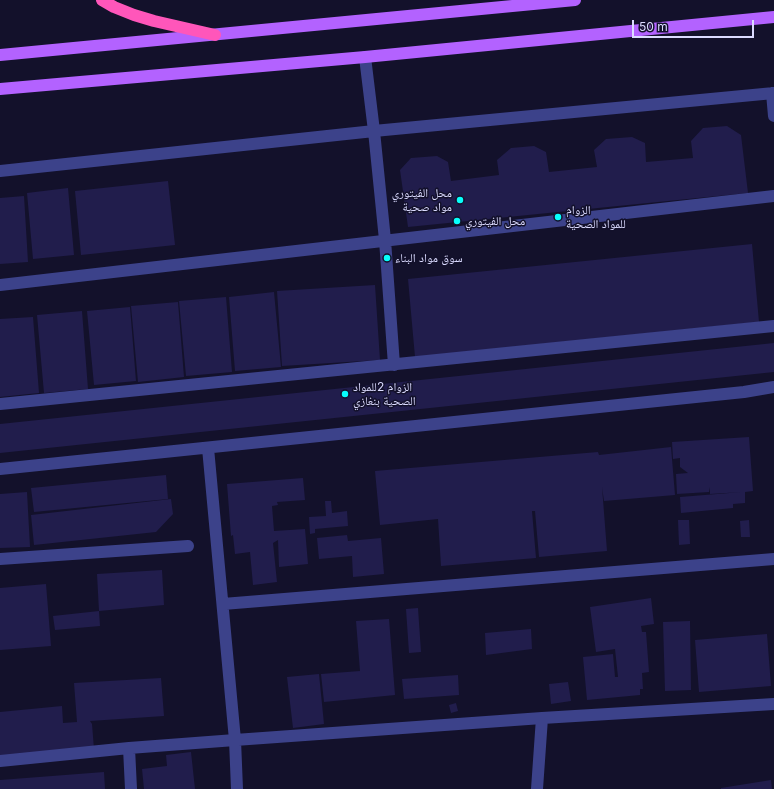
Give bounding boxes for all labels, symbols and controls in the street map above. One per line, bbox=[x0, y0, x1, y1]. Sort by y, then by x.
scale bar bbox=[634, 12, 756, 38]
text: 50 m bbox=[639, 19, 668, 34]
place label: محل الفيتوري مواد صحية bbox=[392, 186, 452, 214]
marker: محل الفيتوري مواد صحية bbox=[455, 195, 465, 205]
place label: الزوام للمواد الصحية bbox=[566, 203, 626, 231]
marker: الزوام للمواد الصحية bbox=[553, 212, 563, 222]
place label: محل الفيتوري bbox=[465, 214, 525, 228]
marker: محل الفيتوري bbox=[452, 216, 462, 226]
place label: سوق مواد البناء bbox=[395, 251, 463, 265]
marker: سوق مواد البناء bbox=[382, 253, 392, 263]
place label: الزوام 2للمواد الصحية بنغازي bbox=[353, 380, 416, 408]
marker: الزوام 2للمواد الصحية بنغازي bbox=[340, 389, 350, 399]

